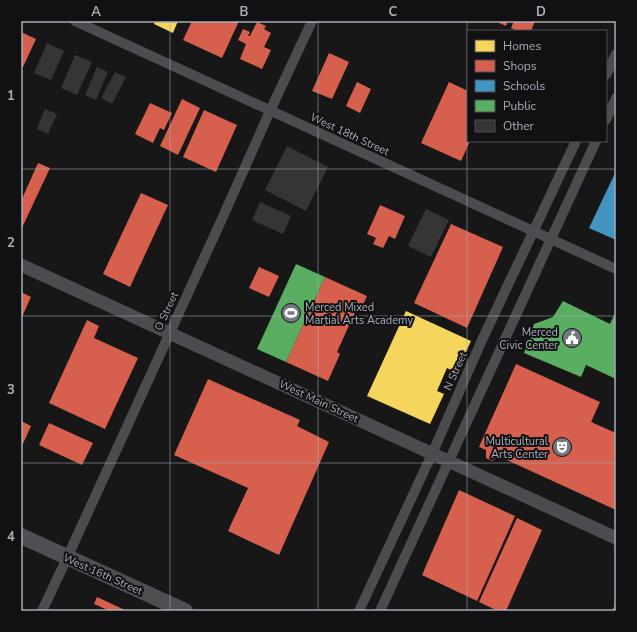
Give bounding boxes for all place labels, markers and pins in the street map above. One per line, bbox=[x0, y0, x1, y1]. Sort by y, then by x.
place label: Merced Mixed Martial Arts Academy bbox=[305, 300, 413, 328]
sports icon: Merced Mixed Martial Arts Academy bbox=[280, 302, 302, 324]
place label: Merced Civic Center bbox=[499, 325, 558, 353]
public building icon: Merced Civic Center bbox=[561, 327, 583, 349]
place label: Multicultural Arts Center bbox=[485, 434, 549, 462]
theatre icon: Multicultural Arts Center bbox=[551, 436, 573, 458]

